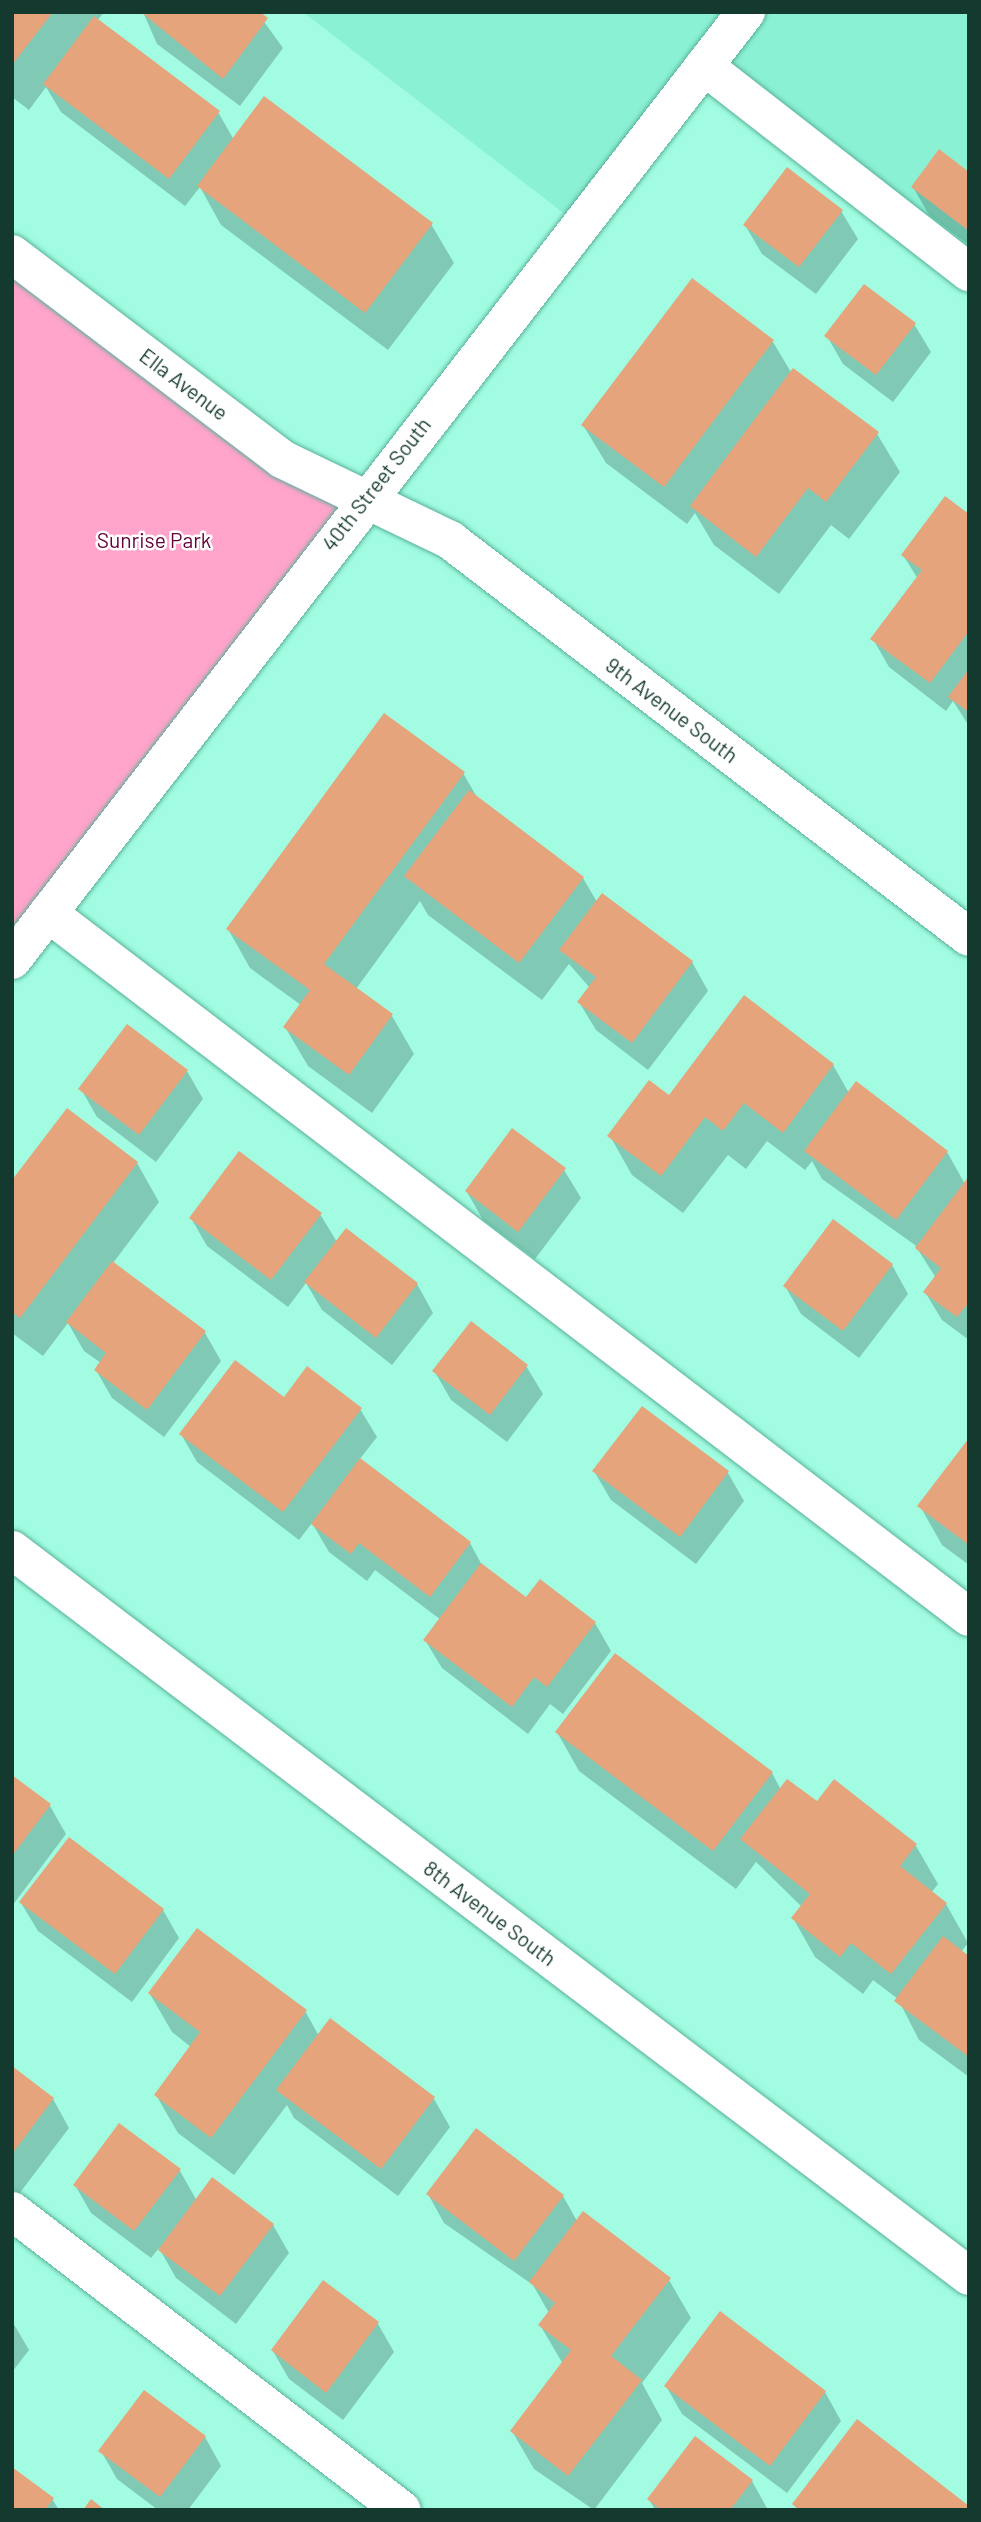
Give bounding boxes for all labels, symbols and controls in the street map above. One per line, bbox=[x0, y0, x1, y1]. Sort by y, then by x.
street label: Ella Avenue bbox=[135, 343, 233, 425]
street label: 40th Street South bbox=[316, 412, 436, 556]
park label: Sunrise Park bbox=[97, 527, 211, 553]
street label: 9th Avenue South bbox=[601, 652, 743, 768]
street label: 8th Avenue South bbox=[419, 1855, 561, 1971]

